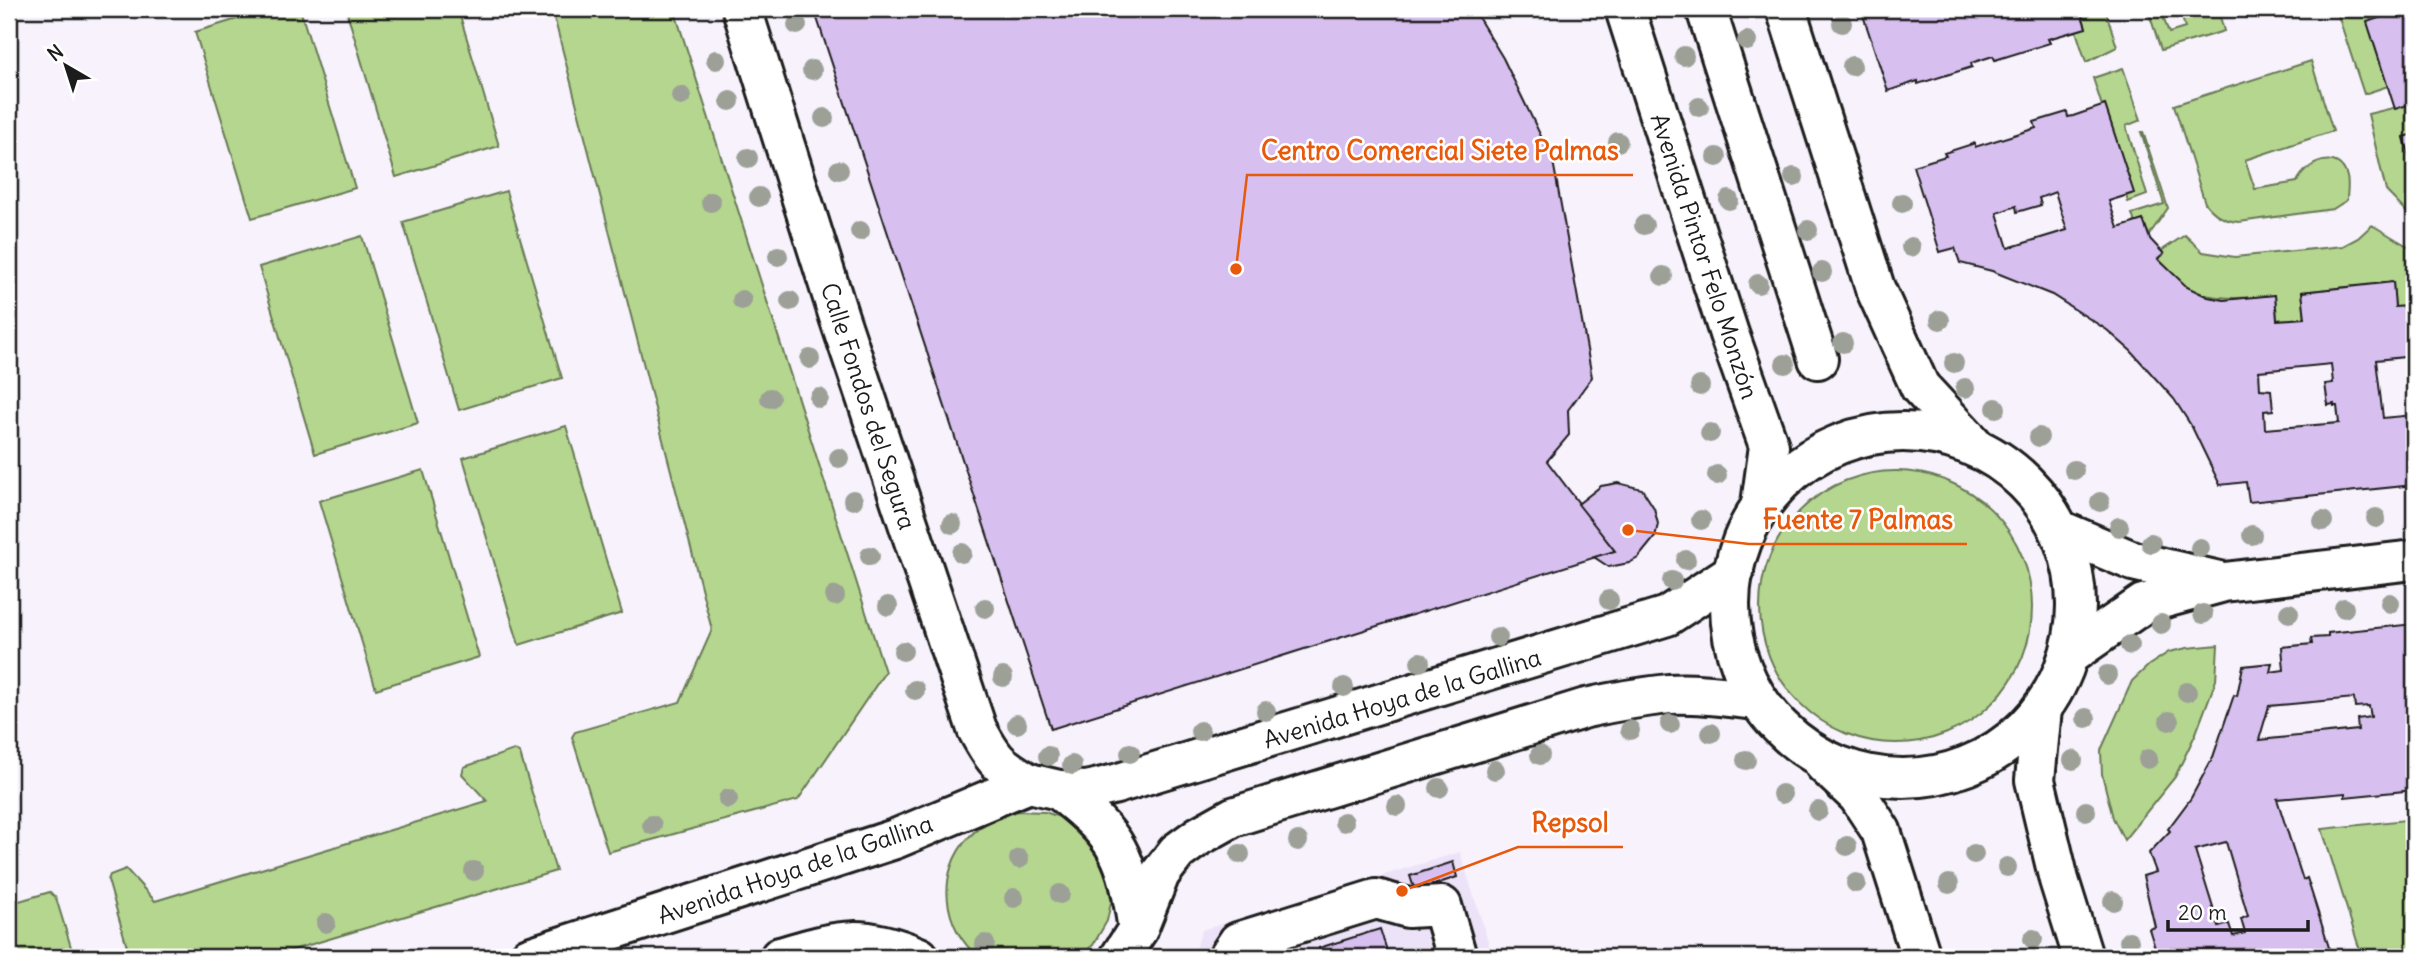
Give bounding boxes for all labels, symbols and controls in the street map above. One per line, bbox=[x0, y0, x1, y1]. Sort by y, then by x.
north arrow bbox=[32, 32, 102, 102]
text: N bbox=[43, 39, 68, 66]
street label: Avenida Pintor Felo Monzón bbox=[1645, 110, 1765, 403]
callout: Centro Comercial Siete Palmas bbox=[1247, 128, 1633, 175]
text: Centro Comercial Siete Palmas bbox=[1261, 134, 1619, 167]
street label: Calle Fondos del Segura bbox=[815, 279, 923, 533]
callout: Fuente 7 Palmas bbox=[1749, 497, 1967, 544]
text: Fuente 7 Palmas bbox=[1763, 503, 1953, 536]
street label: Avenida Hoya de la Gallina bbox=[1260, 641, 1544, 755]
callout: Repsol bbox=[1518, 800, 1623, 847]
text: Repsol bbox=[1531, 806, 1609, 839]
street label: Avenida Hoya de la Gallina bbox=[654, 808, 936, 930]
scale bar bbox=[2168, 889, 2308, 933]
text: 20 m bbox=[2178, 899, 2227, 926]

